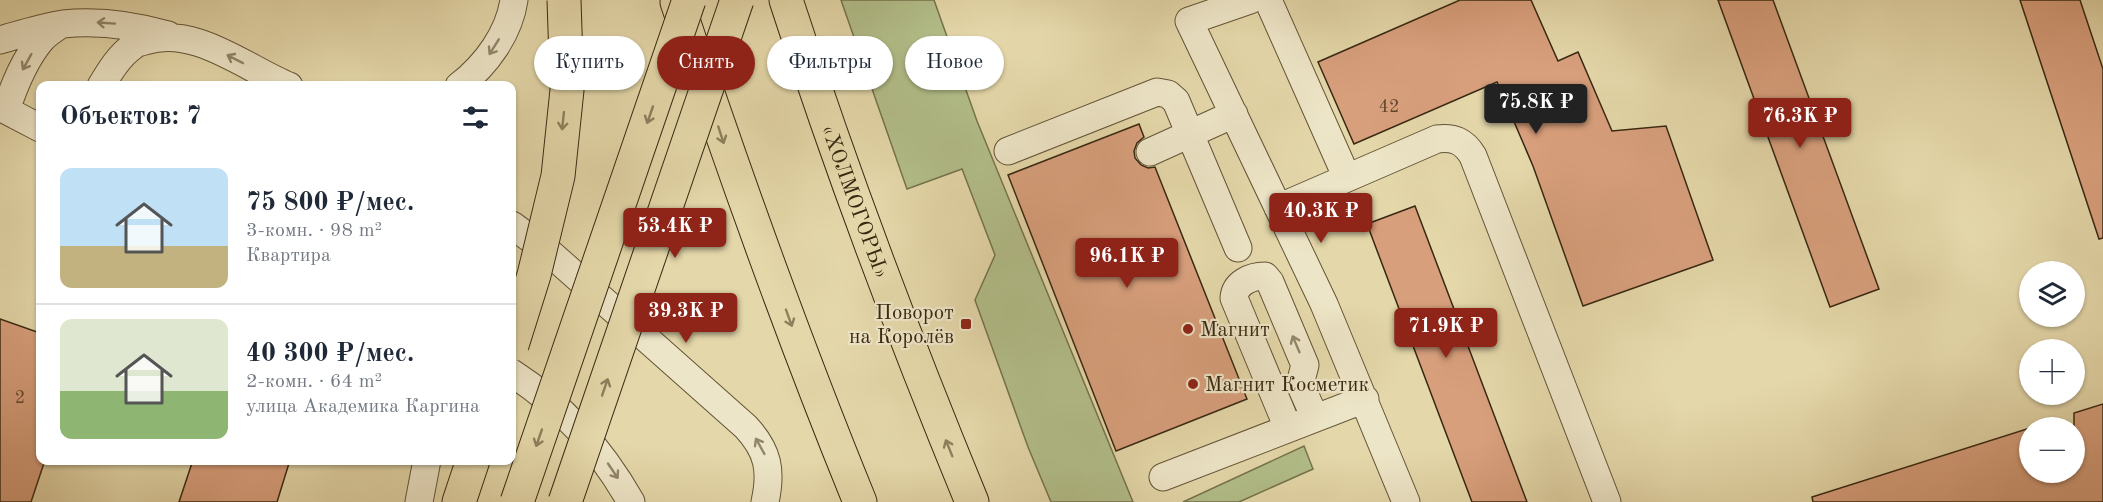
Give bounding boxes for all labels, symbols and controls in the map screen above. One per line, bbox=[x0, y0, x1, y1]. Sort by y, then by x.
one-way arrow bbox=[97, 17, 117, 28]
chip: Купить bbox=[534, 36, 645, 90]
chip: Снять bbox=[657, 36, 755, 90]
chip: Фильтры bbox=[767, 36, 893, 90]
chip: Новое bbox=[905, 36, 1004, 90]
one-way arrow bbox=[488, 39, 500, 55]
one-way arrow bbox=[226, 52, 244, 64]
one-way arrow bbox=[21, 53, 33, 70]
pin: 75.8K ₽ bbox=[1481, 84, 1591, 135]
text: 75.8K ₽ bbox=[1498, 93, 1574, 113]
house number: 42 bbox=[1379, 98, 1399, 116]
pin: 76.3K ₽ bbox=[1745, 98, 1855, 149]
icon: filters bbox=[459, 101, 492, 134]
text: Объектов: 7 bbox=[60, 104, 201, 130]
one-way arrow bbox=[644, 105, 655, 124]
text: 76.3K ₽ bbox=[1762, 107, 1838, 127]
one-way arrow bbox=[557, 111, 568, 131]
street label: «ХОЛМОГОРЫ» bbox=[817, 122, 892, 282]
one-way arrow bbox=[717, 125, 728, 144]
text: 75 800 ₽/мес. bbox=[246, 190, 414, 216]
icon: home bbox=[108, 192, 180, 264]
pin: 40.3K ₽ bbox=[1266, 193, 1376, 244]
text: 40.3K ₽ bbox=[1283, 202, 1359, 222]
pin: 53.4K ₽ bbox=[620, 208, 730, 259]
text: 53.4K ₽ bbox=[637, 217, 713, 237]
text: 3-комн. · 98 m² bbox=[246, 221, 382, 241]
pin: 96.1K ₽ bbox=[1072, 238, 1182, 289]
text: Квартира bbox=[246, 246, 331, 266]
text: 96.1K ₽ bbox=[1089, 247, 1165, 267]
map controls bbox=[2019, 261, 2085, 483]
button: layers bbox=[2019, 261, 2085, 327]
pin: 39.3K ₽ bbox=[631, 293, 741, 344]
text: 39.3K ₽ bbox=[648, 302, 724, 322]
place label: Поворот на Королёв bbox=[849, 303, 954, 348]
one-way arrow bbox=[784, 308, 795, 327]
pin: 71.9K ₽ bbox=[1391, 308, 1501, 359]
marker: Поворот на Королёв bbox=[959, 317, 973, 331]
text: 71.9K ₽ bbox=[1408, 317, 1484, 337]
place label: Магнит bbox=[1200, 320, 1270, 341]
marker: Магнит bbox=[1181, 322, 1195, 336]
one-way arrow bbox=[1290, 335, 1301, 354]
button: + bbox=[2019, 339, 2085, 405]
text: 40 300 ₽/мес. bbox=[246, 341, 414, 367]
icon: home bbox=[108, 343, 180, 415]
text: 2-комн. · 64 m² bbox=[246, 372, 382, 392]
place label: Магнит Косметик bbox=[1205, 375, 1370, 396]
marker: Магнит Косметик bbox=[1186, 377, 1200, 391]
one-way arrow bbox=[600, 378, 611, 397]
house number: 2 bbox=[15, 389, 25, 407]
text: улица Академика Каргина bbox=[246, 397, 480, 417]
button: − bbox=[2019, 417, 2085, 483]
one-way arrow bbox=[533, 429, 544, 447]
one-way arrow bbox=[754, 438, 766, 455]
one-way arrow bbox=[943, 439, 954, 458]
one-way arrow bbox=[607, 463, 619, 479]

